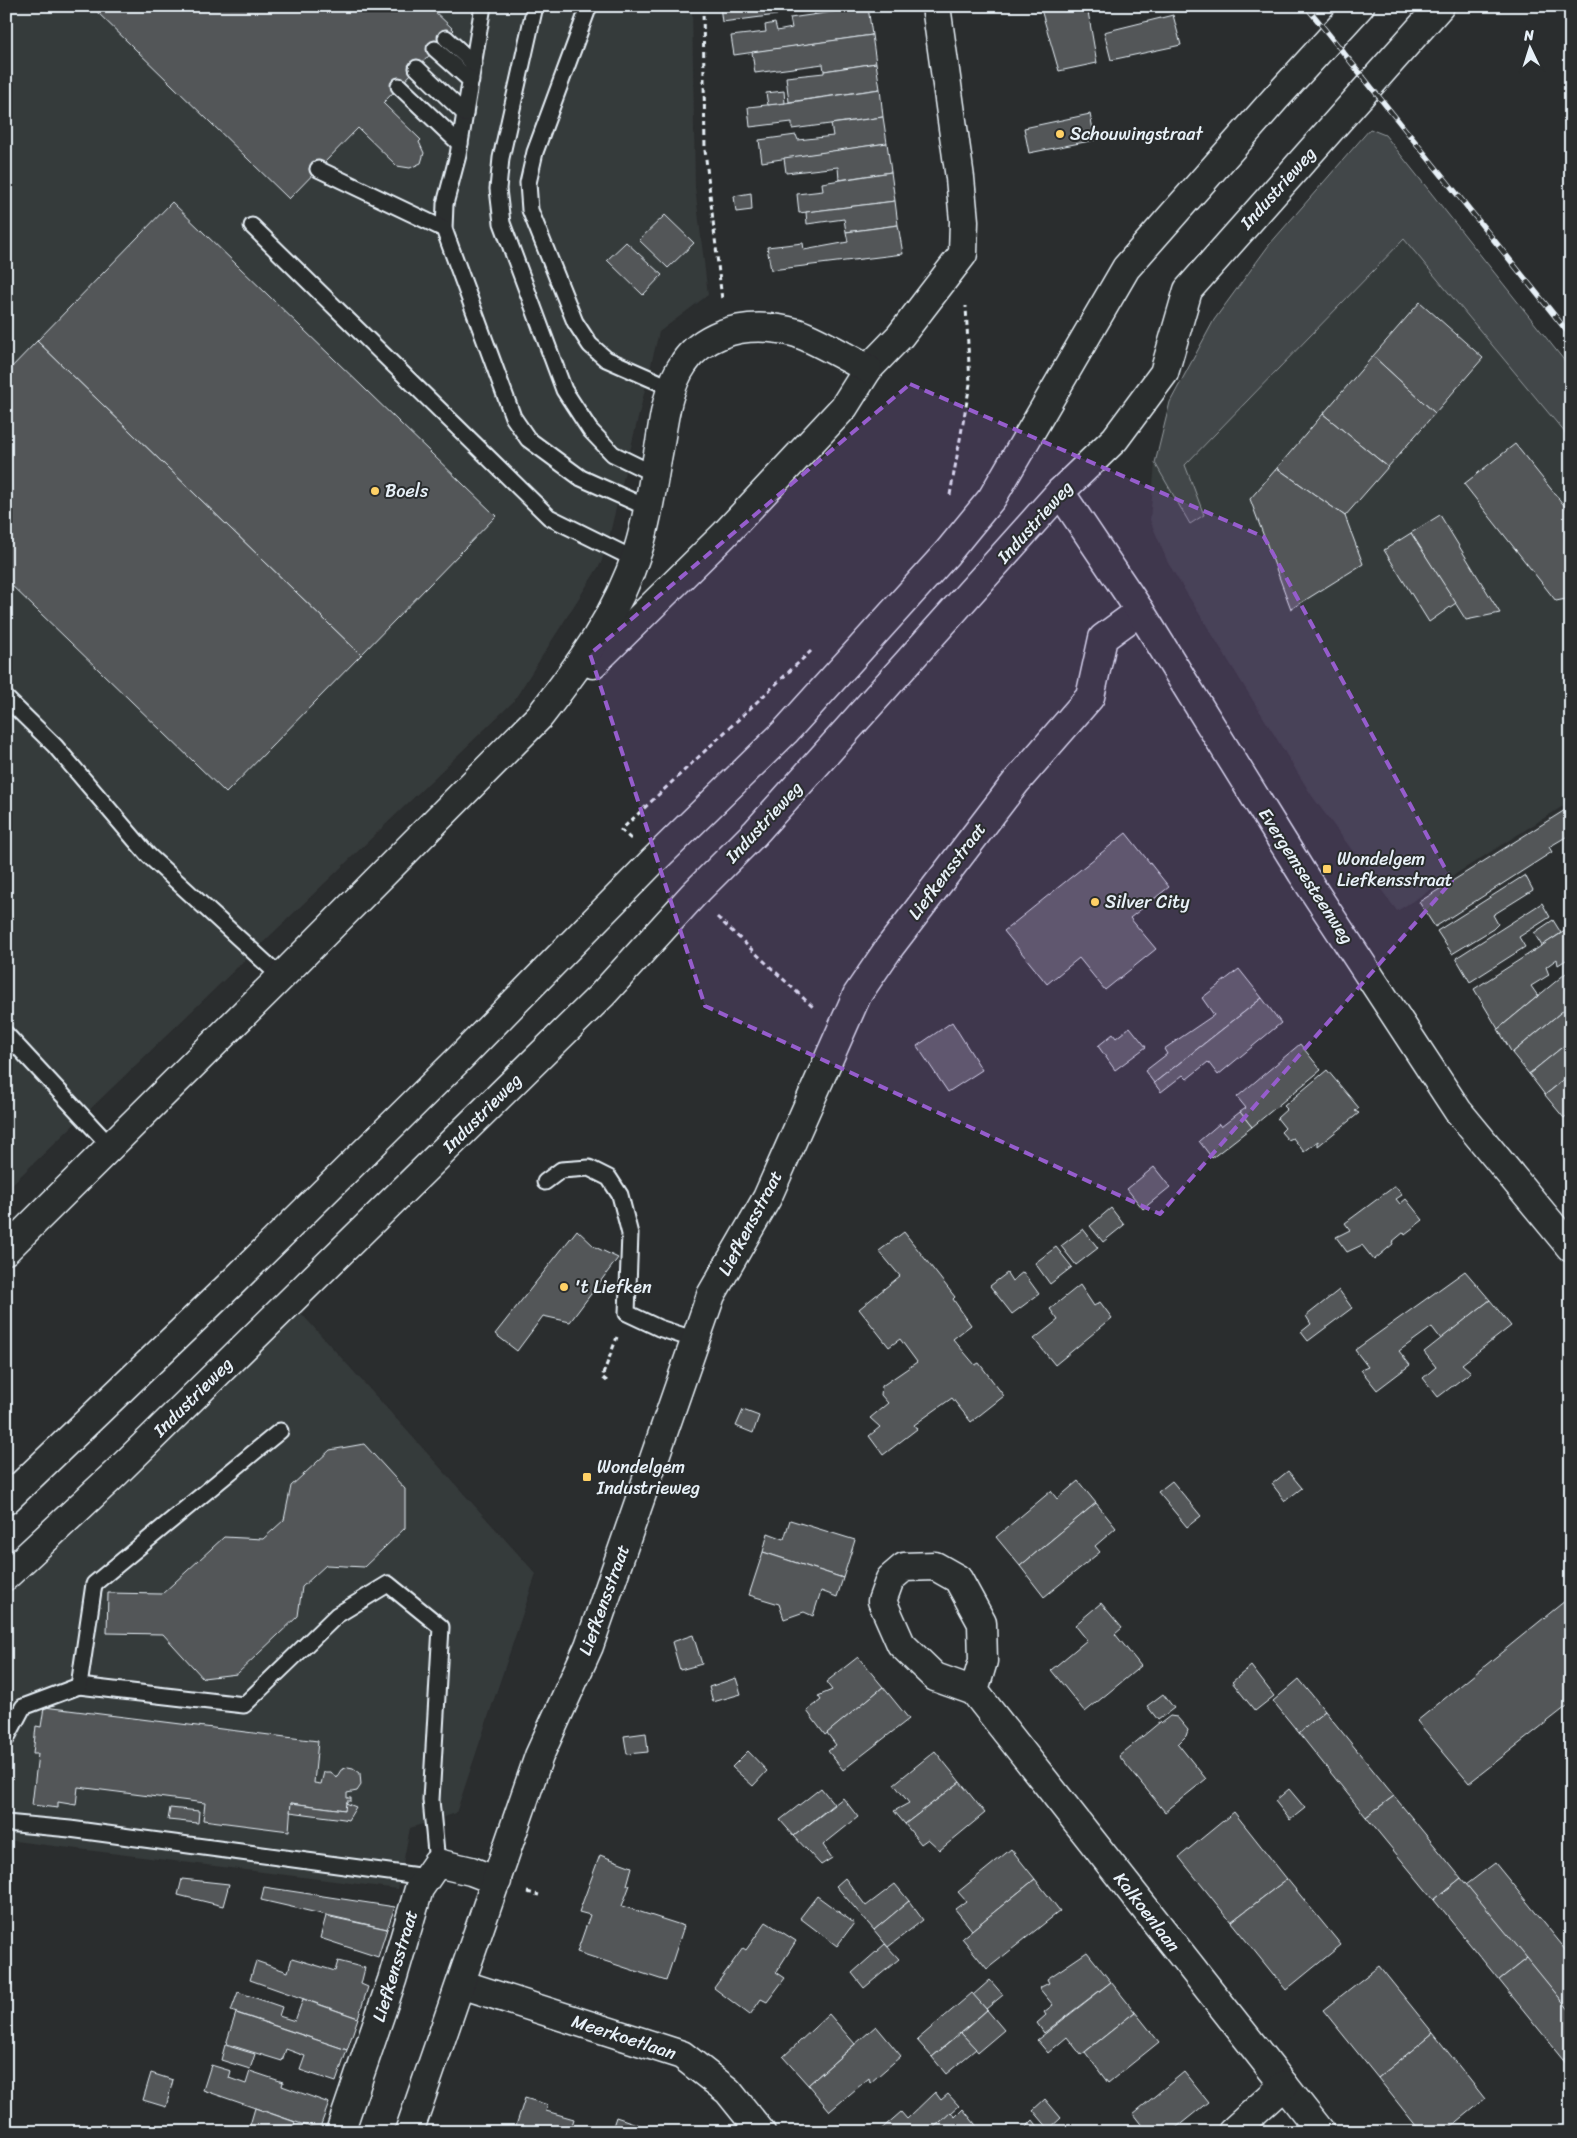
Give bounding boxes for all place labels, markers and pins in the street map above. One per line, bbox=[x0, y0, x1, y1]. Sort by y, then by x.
place label: Schouwingstraat bbox=[1070, 118, 1203, 150]
marker: Schouwingstraat bbox=[1054, 128, 1066, 140]
place label: Boels bbox=[385, 475, 429, 507]
marker: Boels bbox=[369, 485, 381, 497]
place label: Wondelgem Liefkensstraat bbox=[1337, 843, 1453, 896]
marker: Wondelgem Liefkensstraat bbox=[1321, 863, 1333, 875]
place label: Silver City bbox=[1105, 886, 1190, 918]
marker: Silver City bbox=[1089, 896, 1101, 908]
place label: 't Liefken bbox=[574, 1271, 652, 1303]
marker: 't Liefken bbox=[558, 1281, 570, 1293]
place label: Wondelgem Industrieweg bbox=[596, 1451, 700, 1504]
marker: Wondelgem Industrieweg bbox=[581, 1471, 593, 1483]

